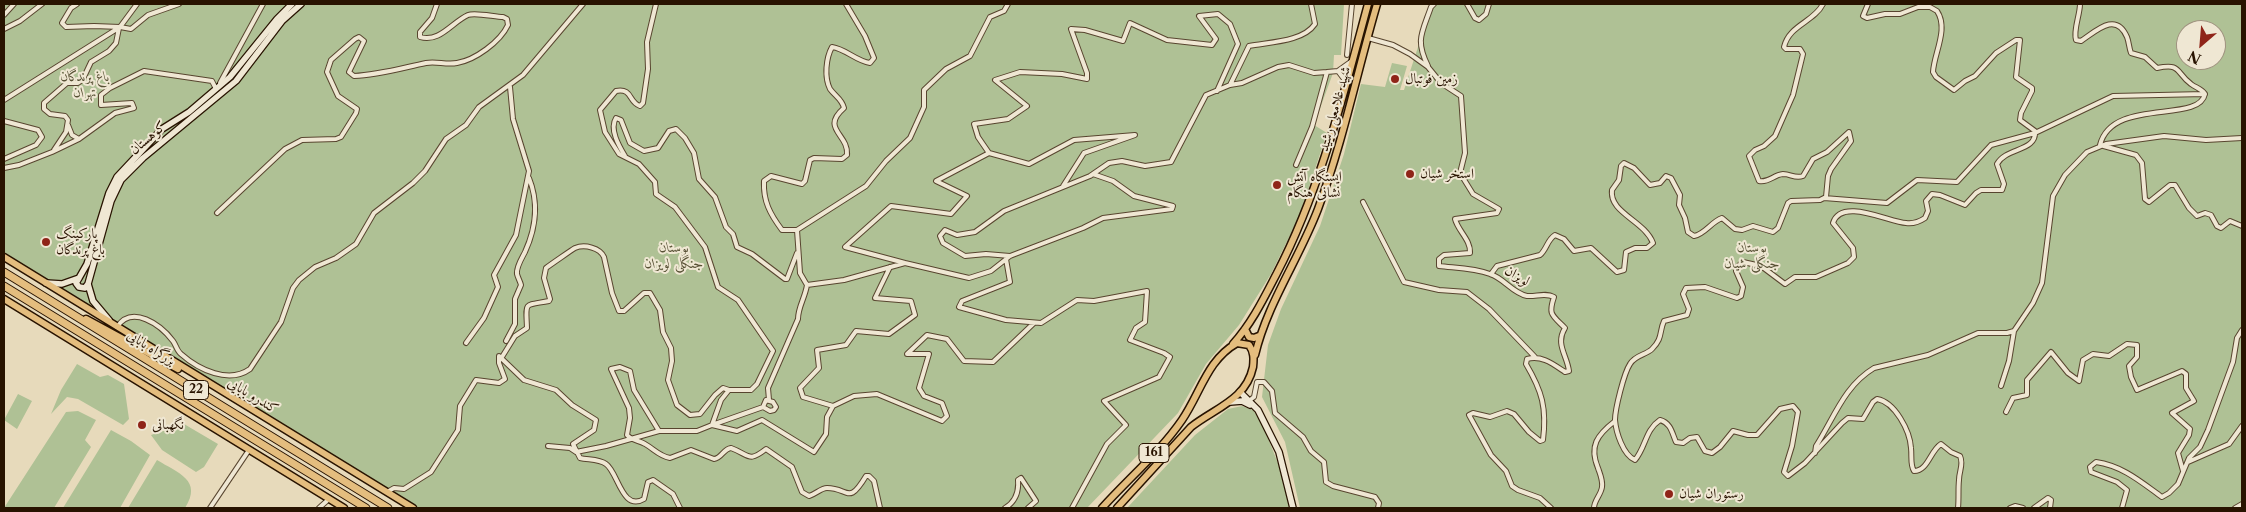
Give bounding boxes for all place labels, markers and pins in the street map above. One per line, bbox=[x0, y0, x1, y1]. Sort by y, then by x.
place label: زمین فوتبال bbox=[1405, 71, 1458, 87]
marker: زمین فوتبال bbox=[1389, 73, 1401, 85]
place label: استخر شیان bbox=[1420, 166, 1474, 182]
marker: استخر شیان bbox=[1404, 168, 1416, 180]
place label: ایستگاه آتش نشانی هنگام bbox=[1287, 169, 1342, 202]
marker: ایستگاه آتش نشانی هنگام bbox=[1271, 179, 1283, 191]
place label: پارکینگ باغ پرندگان bbox=[56, 226, 105, 258]
marker: پارکینگ باغ پرندگان bbox=[40, 236, 52, 248]
place label: نگهبانی bbox=[152, 417, 184, 433]
marker: نگهبانی bbox=[136, 419, 148, 431]
place label: رستوران شیان bbox=[1679, 486, 1744, 502]
marker: رستوران شیان bbox=[1663, 488, 1675, 500]

